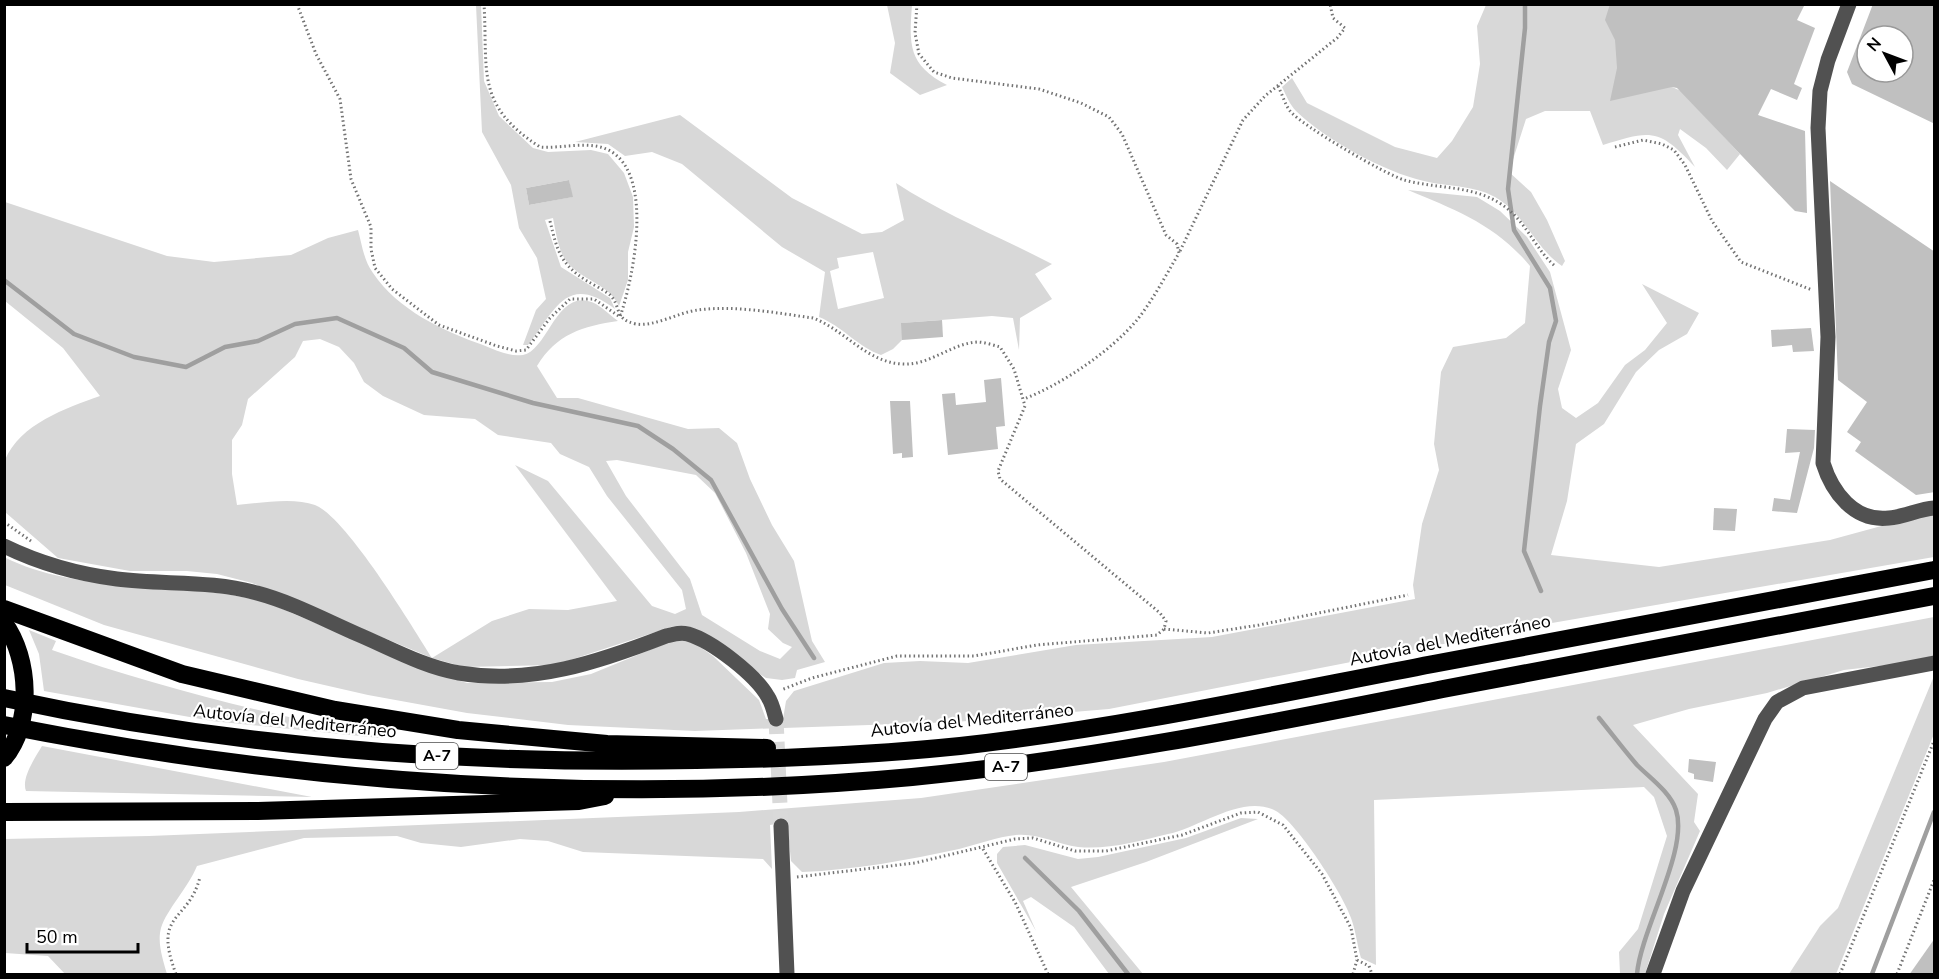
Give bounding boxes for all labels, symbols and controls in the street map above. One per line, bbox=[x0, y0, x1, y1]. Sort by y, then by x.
north arrow bbox=[1855, 24, 1915, 84]
text: N bbox=[1862, 33, 1887, 57]
street label: Autovía del Mediterráneo bbox=[1347, 609, 1553, 671]
street label: Autovía del Mediterráneo bbox=[869, 697, 1075, 743]
street label: Autovía del Mediterráneo bbox=[192, 698, 398, 744]
road number: A-7 bbox=[416, 743, 458, 769]
road number: A-7 bbox=[985, 754, 1027, 780]
scale bar bbox=[27, 916, 138, 954]
text: 50 m bbox=[36, 925, 78, 949]

